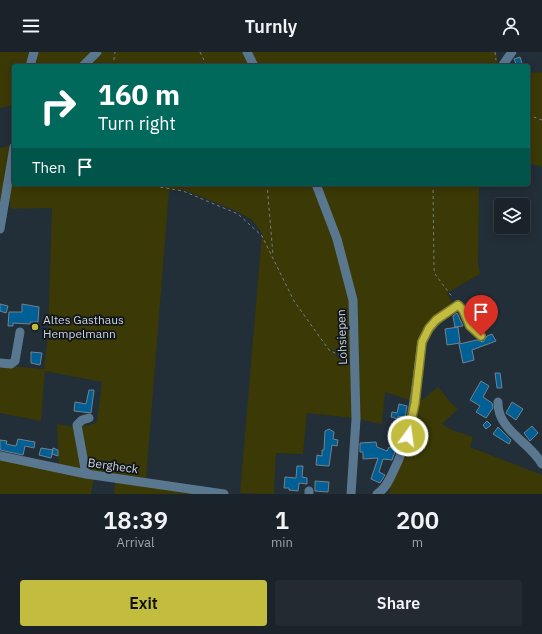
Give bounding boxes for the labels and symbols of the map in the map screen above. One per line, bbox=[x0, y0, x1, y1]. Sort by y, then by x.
pin bbox=[464, 295, 498, 336]
street label: Lohsiepen bbox=[333, 309, 350, 365]
place label: Altes Gasthaus Hempelmann bbox=[43, 312, 124, 341]
marker: Altes Gasthaus Hempelmann bbox=[30, 322, 40, 332]
position arrow bbox=[387, 415, 429, 457]
street label: Bergheck bbox=[87, 455, 140, 477]

